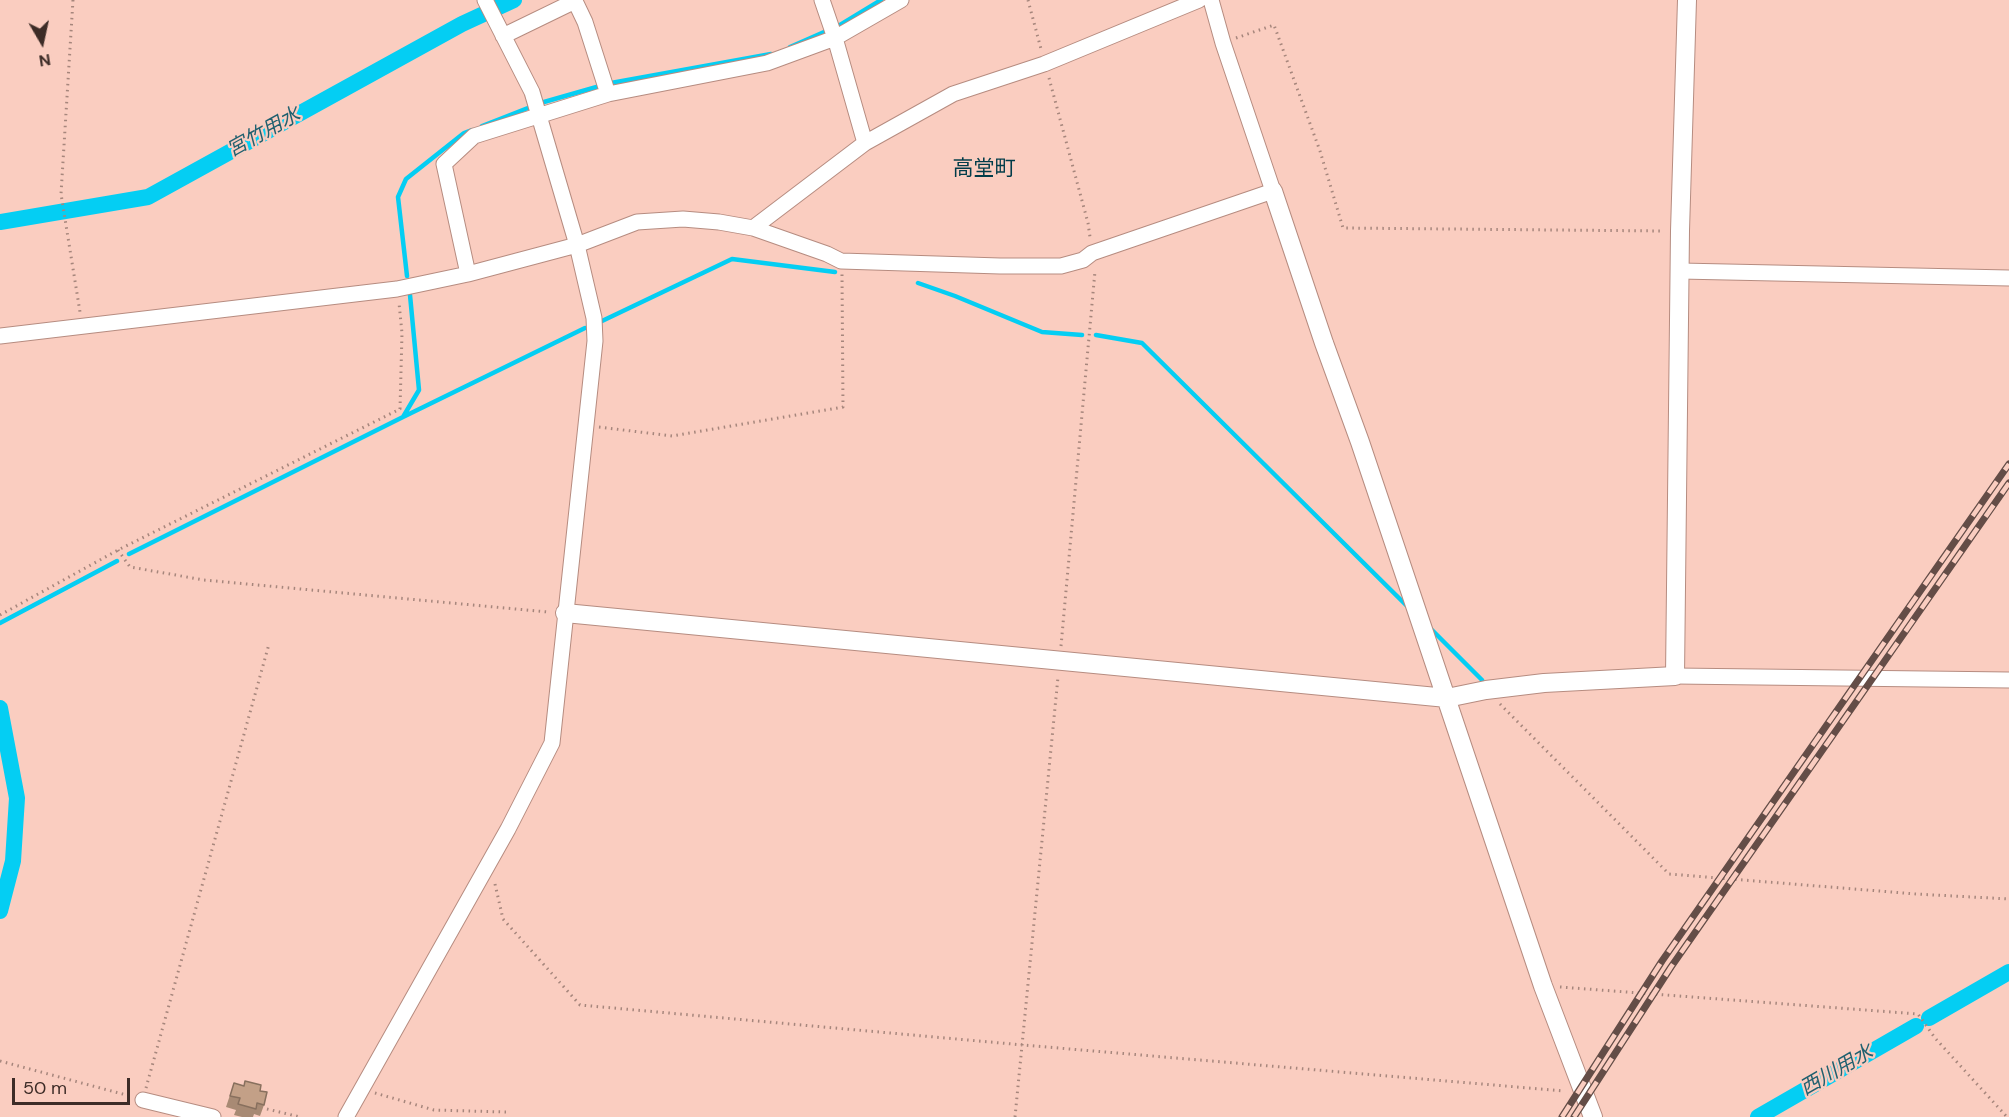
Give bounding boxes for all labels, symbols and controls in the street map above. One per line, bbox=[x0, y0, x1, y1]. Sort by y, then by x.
north arrow bbox=[12, 12, 72, 72]
text: N bbox=[37, 49, 52, 72]
water label: 宮竹用水 bbox=[223, 103, 305, 163]
district label: 高堂町 bbox=[953, 156, 1015, 182]
water label: 西川用水 bbox=[1796, 1041, 1878, 1101]
scale bar bbox=[15, 1066, 134, 1104]
text: 50 m bbox=[23, 1076, 67, 1100]

